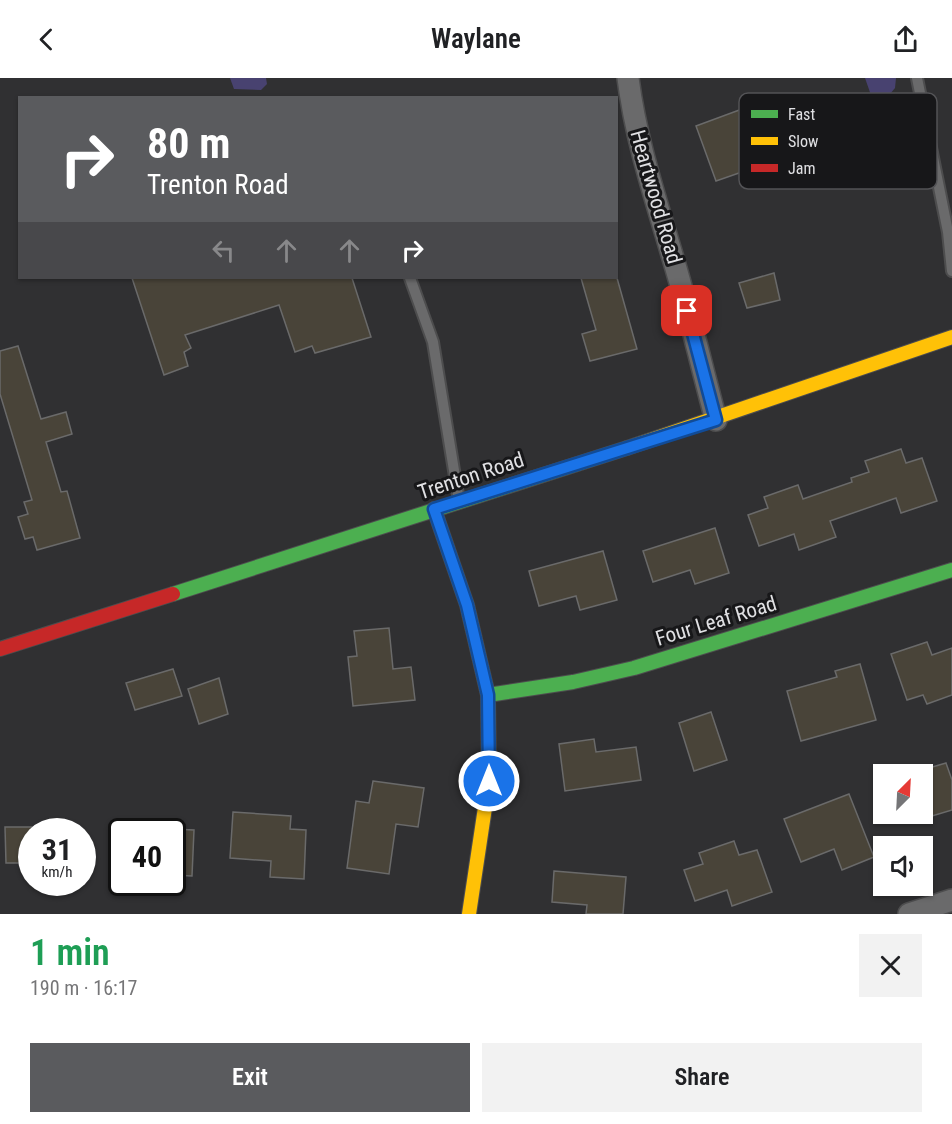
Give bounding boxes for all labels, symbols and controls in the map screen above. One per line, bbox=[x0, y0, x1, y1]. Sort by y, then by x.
icon: back bbox=[30, 23, 63, 56]
text: Waylane bbox=[431, 23, 521, 55]
icon: share bbox=[889, 23, 922, 56]
legend bbox=[739, 93, 937, 189]
text: Fast bbox=[788, 105, 815, 124]
text: 80 m bbox=[147, 119, 230, 168]
icon: right bbox=[48, 120, 126, 198]
street label: Heartwood Road bbox=[625, 127, 687, 267]
text: Slow bbox=[788, 132, 818, 151]
text: Jam bbox=[788, 159, 815, 178]
text: Trenton Road bbox=[147, 169, 289, 201]
icon: left bbox=[207, 234, 240, 267]
icon: ahead bbox=[270, 234, 303, 267]
icon: ahead bbox=[333, 234, 366, 267]
icon: right bbox=[396, 234, 429, 267]
pin bbox=[661, 285, 712, 336]
icon: arrive bbox=[670, 294, 703, 327]
street label: Trenton Road bbox=[415, 448, 527, 504]
street label: Four Leaf Road bbox=[653, 591, 779, 651]
position arrow bbox=[457, 749, 521, 813]
north arrow bbox=[873, 764, 933, 824]
map controls bbox=[873, 764, 933, 896]
speed limit sign: 40 bbox=[108, 818, 186, 896]
text: 31 bbox=[42, 832, 72, 867]
button: sound bbox=[873, 836, 933, 896]
text: km/h bbox=[42, 863, 72, 881]
text: 1 min bbox=[30, 932, 110, 974]
button: close bbox=[859, 934, 922, 997]
text: 190 m · 16:17 bbox=[30, 976, 137, 1000]
button: Exit bbox=[30, 1043, 470, 1112]
button: Share bbox=[482, 1043, 922, 1112]

